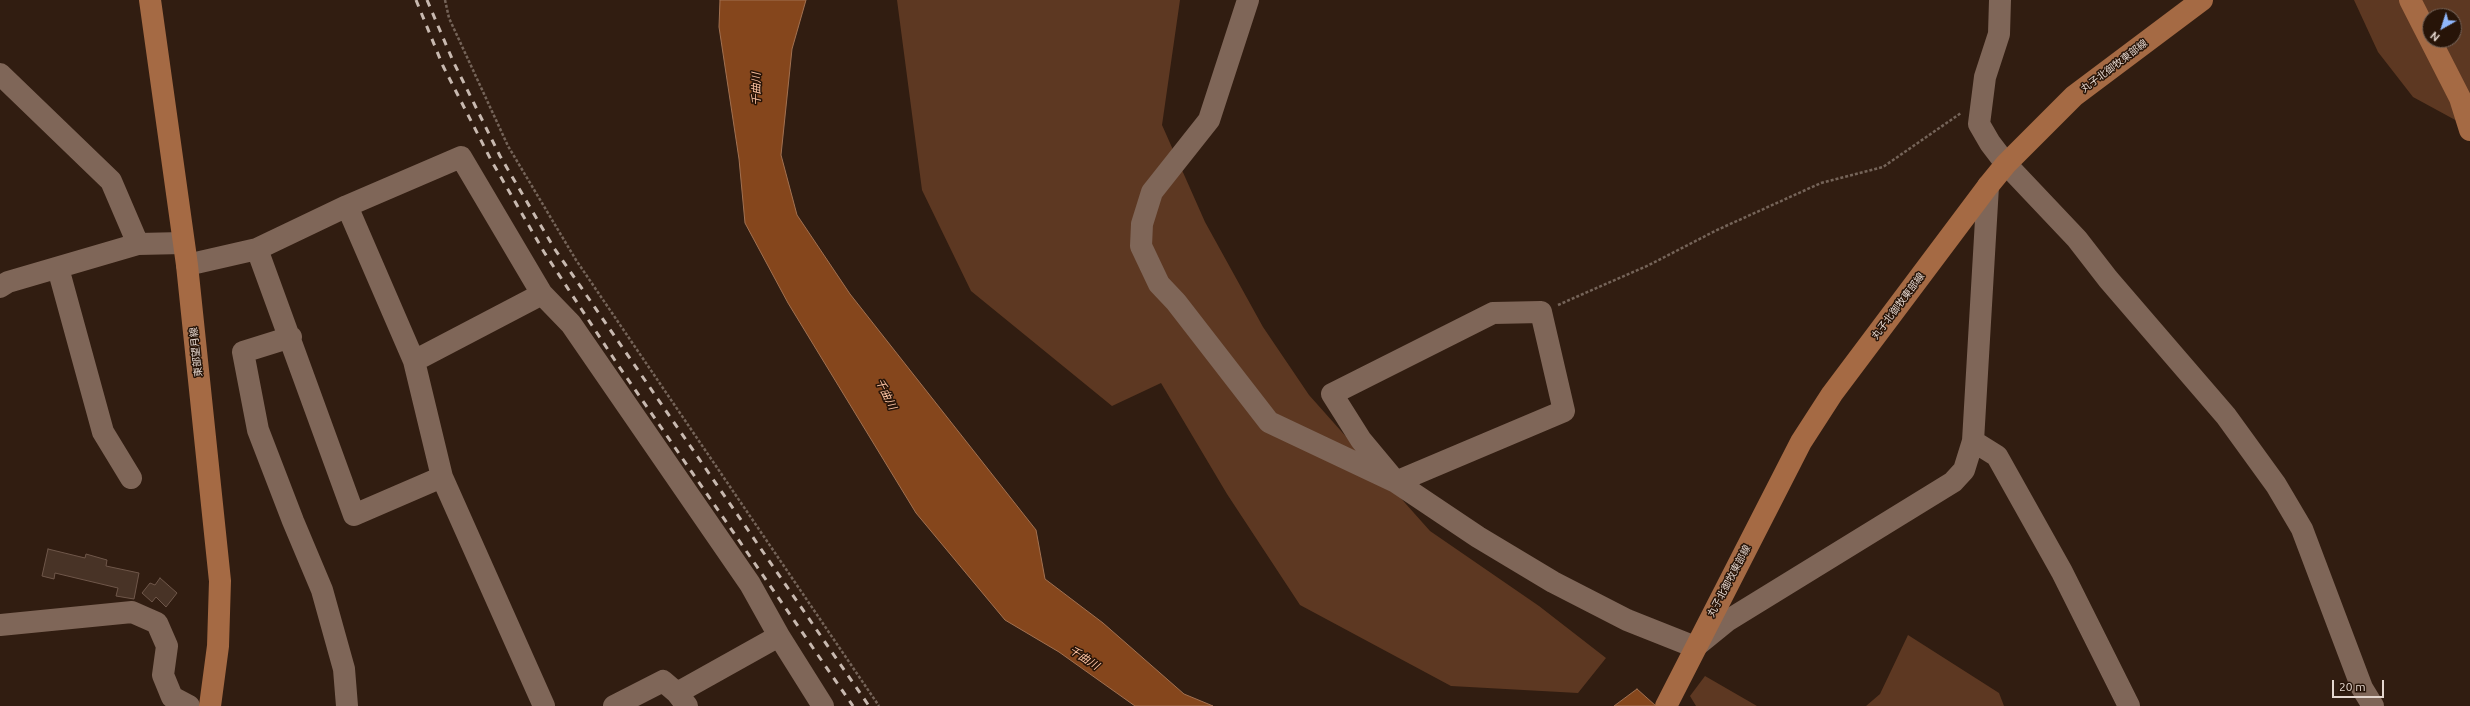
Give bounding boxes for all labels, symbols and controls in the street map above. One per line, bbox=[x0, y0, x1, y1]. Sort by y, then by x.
north arrow bbox=[2422, 8, 2462, 48]
text: N bbox=[2428, 29, 2442, 44]
street label: 丸子北御牧東部線 bbox=[2078, 37, 2150, 95]
water label: 千曲川 bbox=[749, 73, 763, 105]
street label: 丸子北御牧東部線 bbox=[1869, 270, 1927, 342]
street label: 東部望月線 bbox=[187, 327, 205, 377]
water label: 千曲川 bbox=[873, 376, 899, 412]
street label: 丸子北御牧東部線 bbox=[1705, 543, 1753, 619]
water label: 千曲川 bbox=[1067, 643, 1101, 673]
scale bar bbox=[2334, 672, 2386, 698]
text: 20 m bbox=[2339, 680, 2366, 693]

